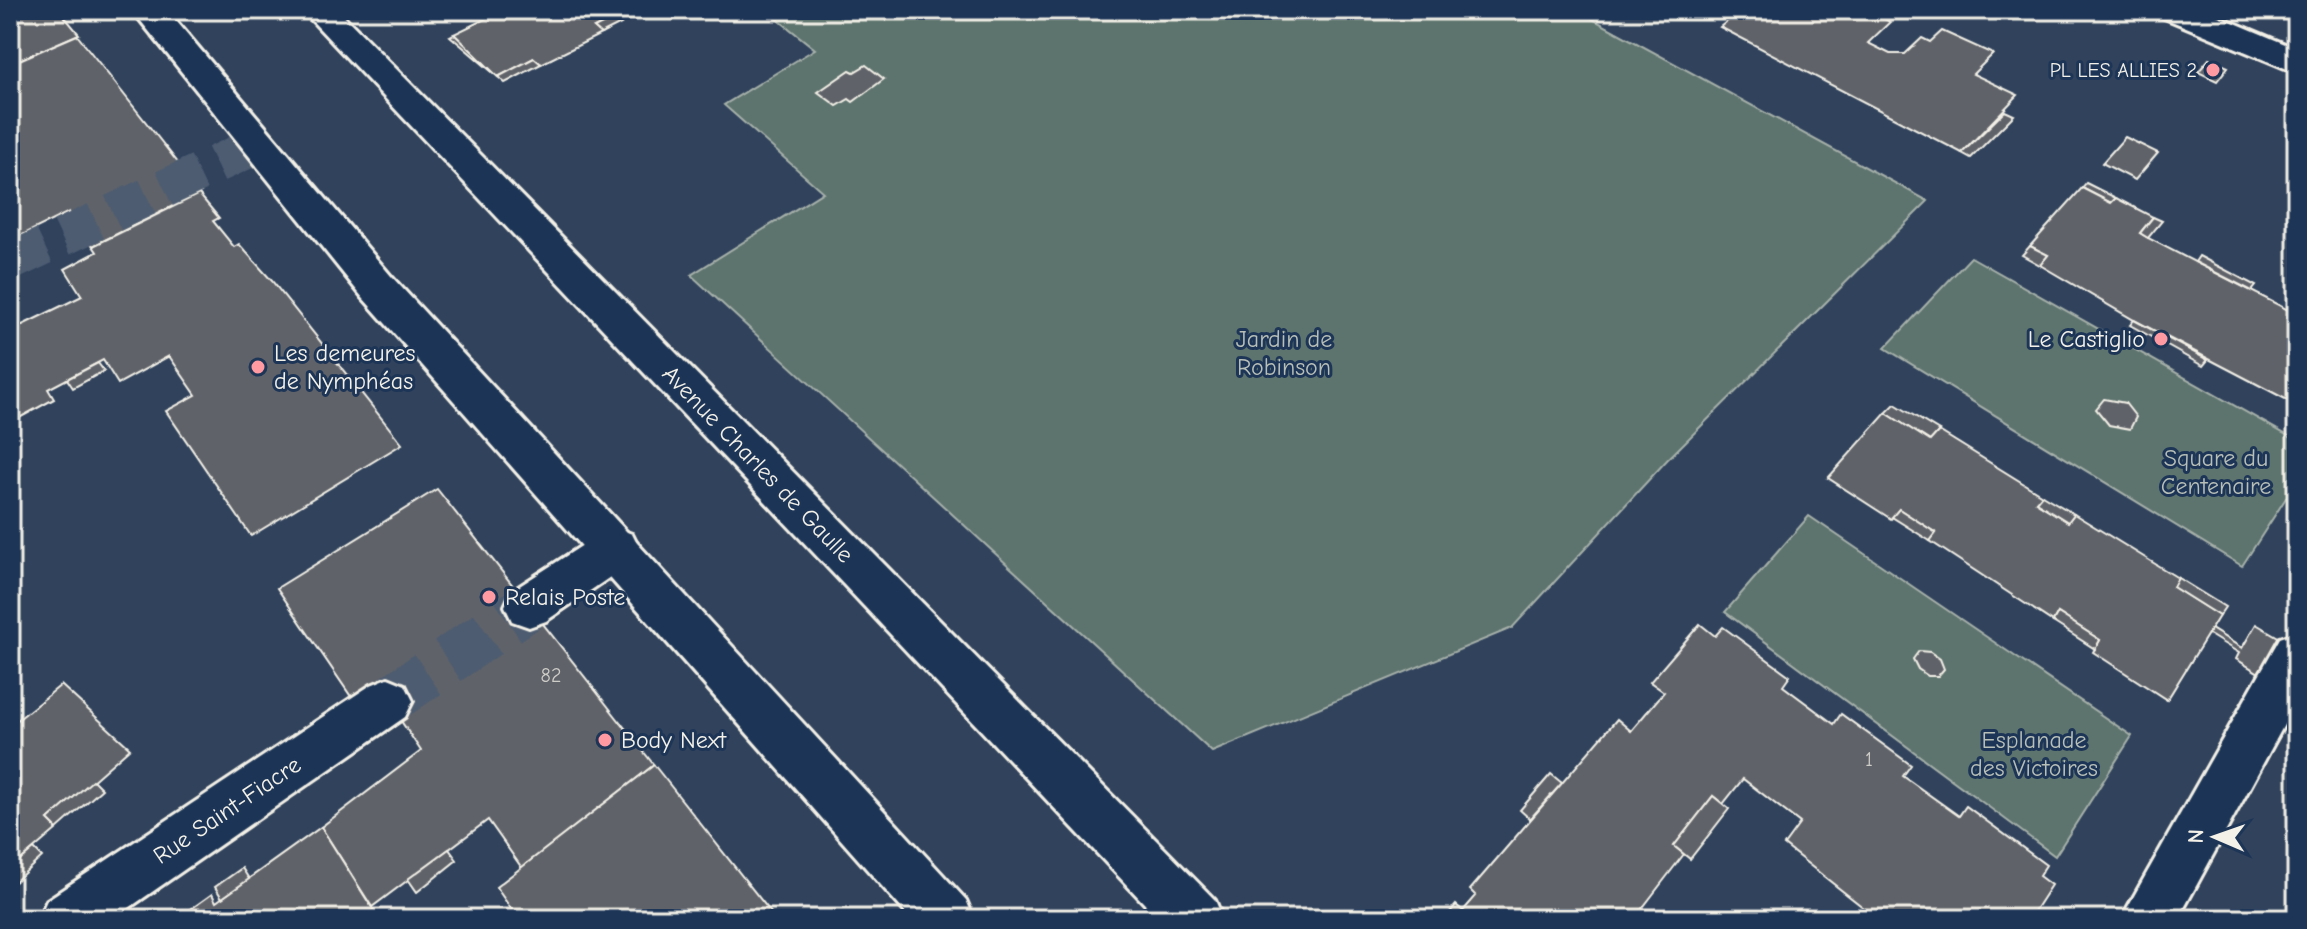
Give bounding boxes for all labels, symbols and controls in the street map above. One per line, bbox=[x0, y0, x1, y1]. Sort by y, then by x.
place label: PL LES ALLIES 2 bbox=[2050, 59, 2197, 82]
marker: PL LES ALLIES 2 bbox=[2204, 61, 2222, 79]
park label: Jardin de Robinson bbox=[1236, 325, 1332, 381]
place label: Le Castiglio bbox=[2028, 325, 2145, 353]
marker: Le Castiglio bbox=[2152, 330, 2170, 348]
place label: Les demeures de Nymphéas bbox=[274, 339, 416, 395]
marker: Les demeures de Nymphéas bbox=[249, 358, 267, 376]
street label: Avenue Charles de Gaulle bbox=[657, 360, 859, 568]
park label: Square du Centenaire bbox=[2161, 444, 2271, 500]
place label: Relais Poste bbox=[505, 583, 625, 611]
marker: Relais Poste bbox=[480, 588, 498, 606]
house number: 82 bbox=[541, 664, 561, 687]
place label: Body Next bbox=[621, 726, 727, 754]
park label: Esplanade des Victoires bbox=[1970, 726, 2098, 782]
marker: Body Next bbox=[596, 731, 614, 749]
house number: 1 bbox=[1865, 748, 1873, 771]
street label: Rue Saint-Fiacre bbox=[148, 750, 306, 870]
north arrow bbox=[2175, 797, 2255, 877]
text: N bbox=[2183, 829, 2209, 844]

